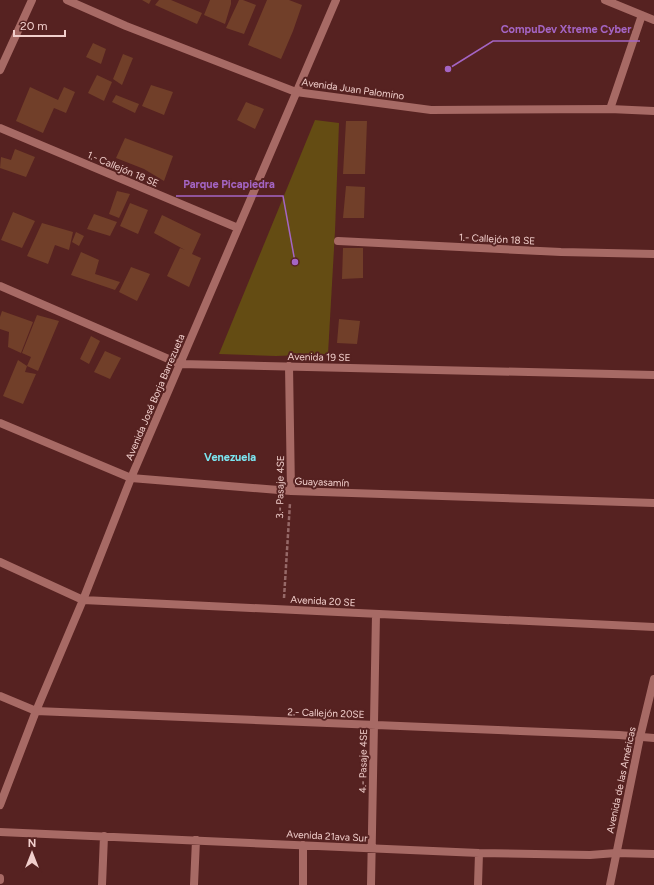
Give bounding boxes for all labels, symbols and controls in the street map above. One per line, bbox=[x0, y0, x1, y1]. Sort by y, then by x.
scale bar bbox=[14, 12, 65, 38]
callout: CompuDev Xtreme Cyber bbox=[493, 18, 640, 41]
text: 20 m bbox=[20, 19, 48, 33]
text: CompuDev Xtreme Cyber bbox=[501, 23, 632, 36]
street label: Avenida Juan Palomino bbox=[301, 75, 405, 103]
street label: 1.- Callejón 18 SE bbox=[85, 148, 161, 190]
callout: Parque Picapiedra bbox=[176, 173, 283, 196]
text: Parque Picapiedra bbox=[183, 178, 275, 191]
street label: 1.- Callejón 18 SE bbox=[459, 231, 536, 247]
street label: Avenida José Borja Barrezueta bbox=[122, 332, 188, 462]
street label: Avenida 19 SE bbox=[287, 350, 351, 364]
district label: Venezuela bbox=[204, 451, 256, 464]
street label: 3.- Pasaje 4SE bbox=[273, 455, 287, 519]
street label: Guayasamín bbox=[294, 475, 350, 489]
street label: Avenida 20 SE bbox=[290, 593, 356, 609]
street label: 2.- Callejón 20SE bbox=[287, 705, 365, 721]
street label: Avenida de las Américas bbox=[603, 725, 639, 834]
street label: 4.- Pasaje 4SE bbox=[356, 729, 370, 793]
street label: Avenida 21ava Sur bbox=[286, 827, 368, 845]
north arrow bbox=[12, 833, 52, 873]
text: N bbox=[28, 837, 36, 850]

